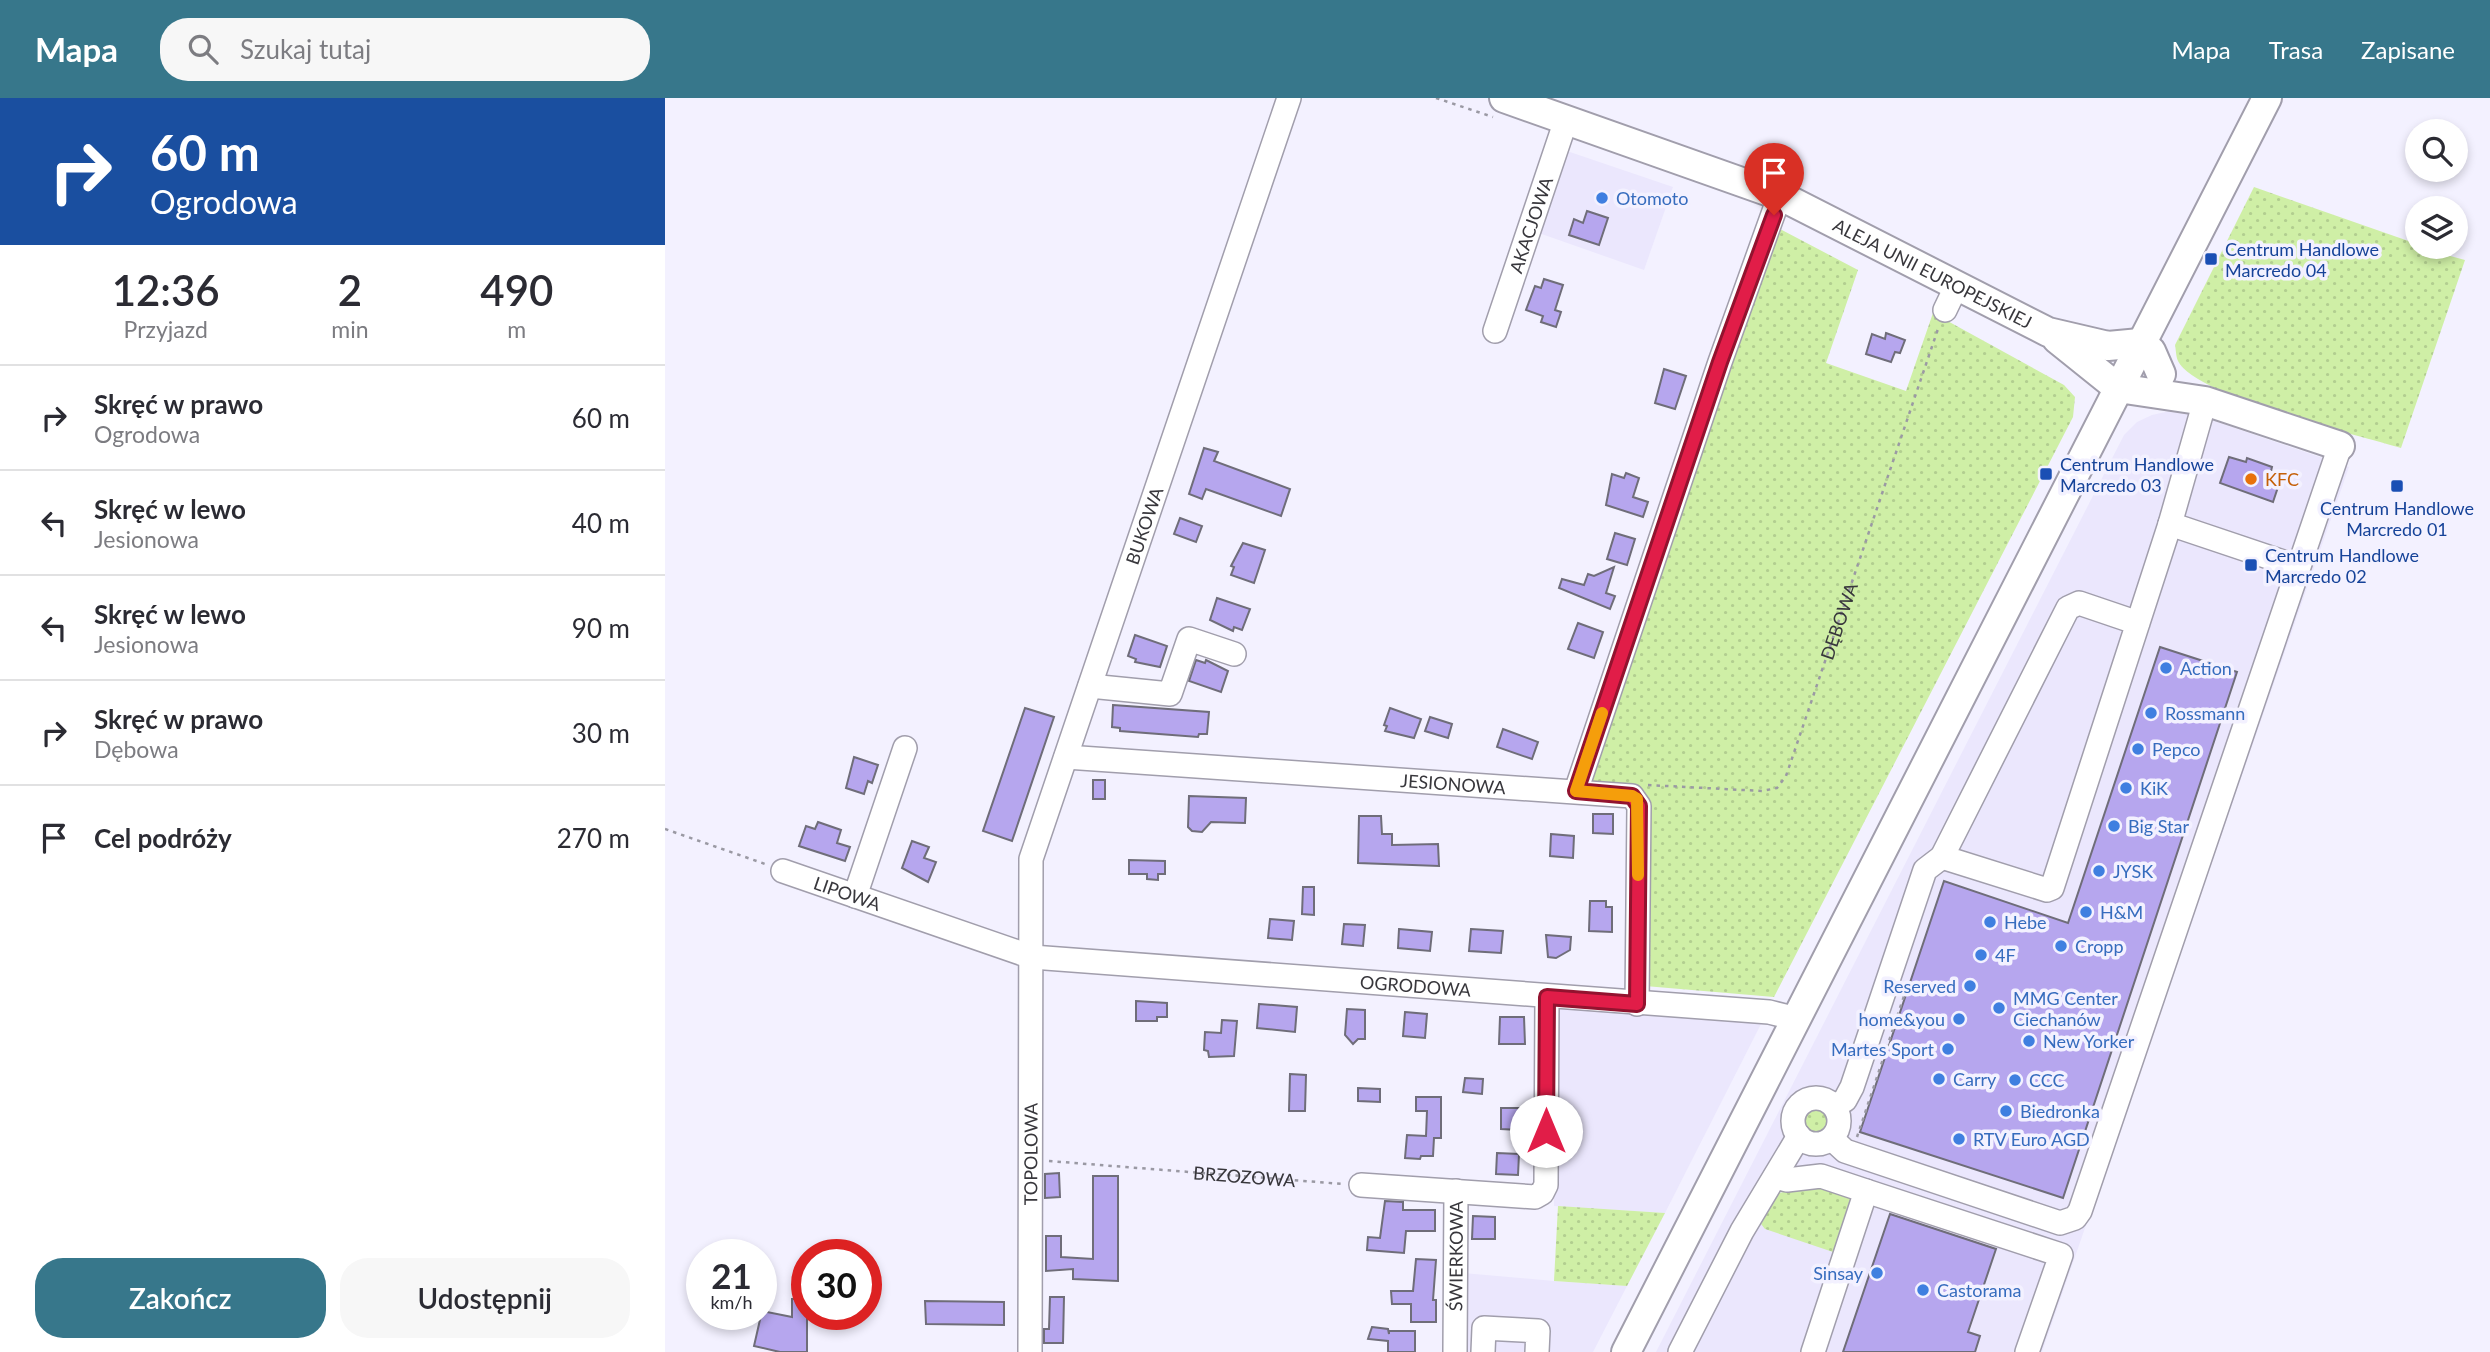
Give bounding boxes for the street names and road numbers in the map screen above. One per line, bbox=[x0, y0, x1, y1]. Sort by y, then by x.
street label: AKACJOWA bbox=[1504, 173, 1557, 276]
street label: ALEJA UNII EUROPEJSKIEJ bbox=[1830, 214, 2036, 333]
street label: BUKOWA bbox=[1121, 483, 1168, 567]
street label: DĘBOWA bbox=[1815, 579, 1862, 663]
street label: JESIONOWA bbox=[1400, 769, 1507, 798]
street label: LIPOWA bbox=[811, 871, 884, 915]
street label: OGRODOWA bbox=[1359, 971, 1473, 1001]
street label: TOPOLOWA bbox=[1019, 1102, 1042, 1205]
street label: BRZOZOWA bbox=[1192, 1161, 1297, 1191]
street label: ŚWIERKOWA bbox=[1444, 1200, 1467, 1311]

